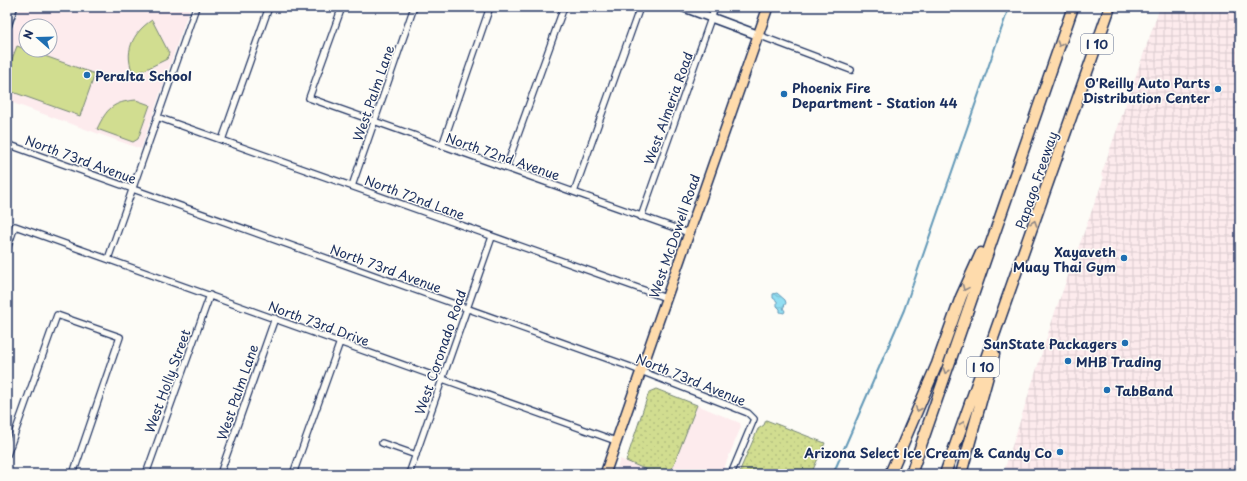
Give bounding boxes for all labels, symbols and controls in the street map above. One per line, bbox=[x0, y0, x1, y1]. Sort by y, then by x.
north arrow bbox=[18, 18, 58, 58]
text: N bbox=[19, 27, 38, 41]
road number: I 10 bbox=[1081, 34, 1113, 54]
one-way arrow bbox=[1056, 40, 1065, 47]
street label: West Palm Lane bbox=[348, 42, 398, 144]
street label: West Almeria Road bbox=[639, 49, 697, 167]
place label: Peralta School bbox=[95, 66, 192, 85]
marker: Peralta School bbox=[82, 70, 92, 80]
place label: O'Reilly Auto Parts Distribution Center bbox=[1083, 73, 1210, 107]
place label: Phoenix Fire Department - Station 44 bbox=[792, 78, 957, 112]
marker: O'Reilly Auto Parts Distribution Center bbox=[1213, 84, 1223, 94]
marker: Phoenix Fire Department - Station 44 bbox=[779, 89, 789, 99]
street label: North 72nd Avenue bbox=[443, 128, 563, 184]
street label: Papago Freeway bbox=[1010, 129, 1062, 231]
street label: North 73rd Avenue bbox=[23, 130, 139, 188]
street label: North 72nd Lane bbox=[362, 170, 468, 224]
street label: West McDowell Road bbox=[644, 171, 704, 301]
one-way arrow bbox=[1029, 220, 1038, 227]
street label: North 73rd Avenue bbox=[328, 239, 444, 297]
place label: Xayaveth Muay Thai Gym bbox=[1013, 242, 1116, 276]
marker: Xayaveth Muay Thai Gym bbox=[1119, 253, 1129, 263]
one-way arrow bbox=[962, 285, 970, 292]
street label: West Coronado Road bbox=[410, 287, 470, 417]
street label: North 73rd Drive bbox=[266, 296, 372, 350]
street label: West Holly Street bbox=[139, 326, 195, 436]
place label: SunState Packagers bbox=[983, 334, 1117, 353]
marker: SunState Packagers bbox=[1120, 338, 1130, 348]
street label: West Palm Lane bbox=[212, 341, 262, 443]
street label: North 73rd Avenue bbox=[633, 348, 749, 410]
place label: MHB Trading bbox=[1076, 352, 1162, 371]
marker: MHB Trading bbox=[1063, 356, 1073, 366]
road number: I 10 bbox=[967, 357, 999, 377]
one-way arrow bbox=[942, 368, 951, 375]
place label: TabBand bbox=[1115, 381, 1174, 400]
marker: TabBand bbox=[1102, 385, 1112, 395]
one-way arrow bbox=[915, 405, 923, 413]
one-way arrow bbox=[958, 421, 967, 428]
place label: Arizona Select Ice Cream & Candy Co bbox=[803, 443, 1052, 462]
marker: Arizona Select Ice Cream & Candy Co bbox=[1055, 447, 1065, 457]

